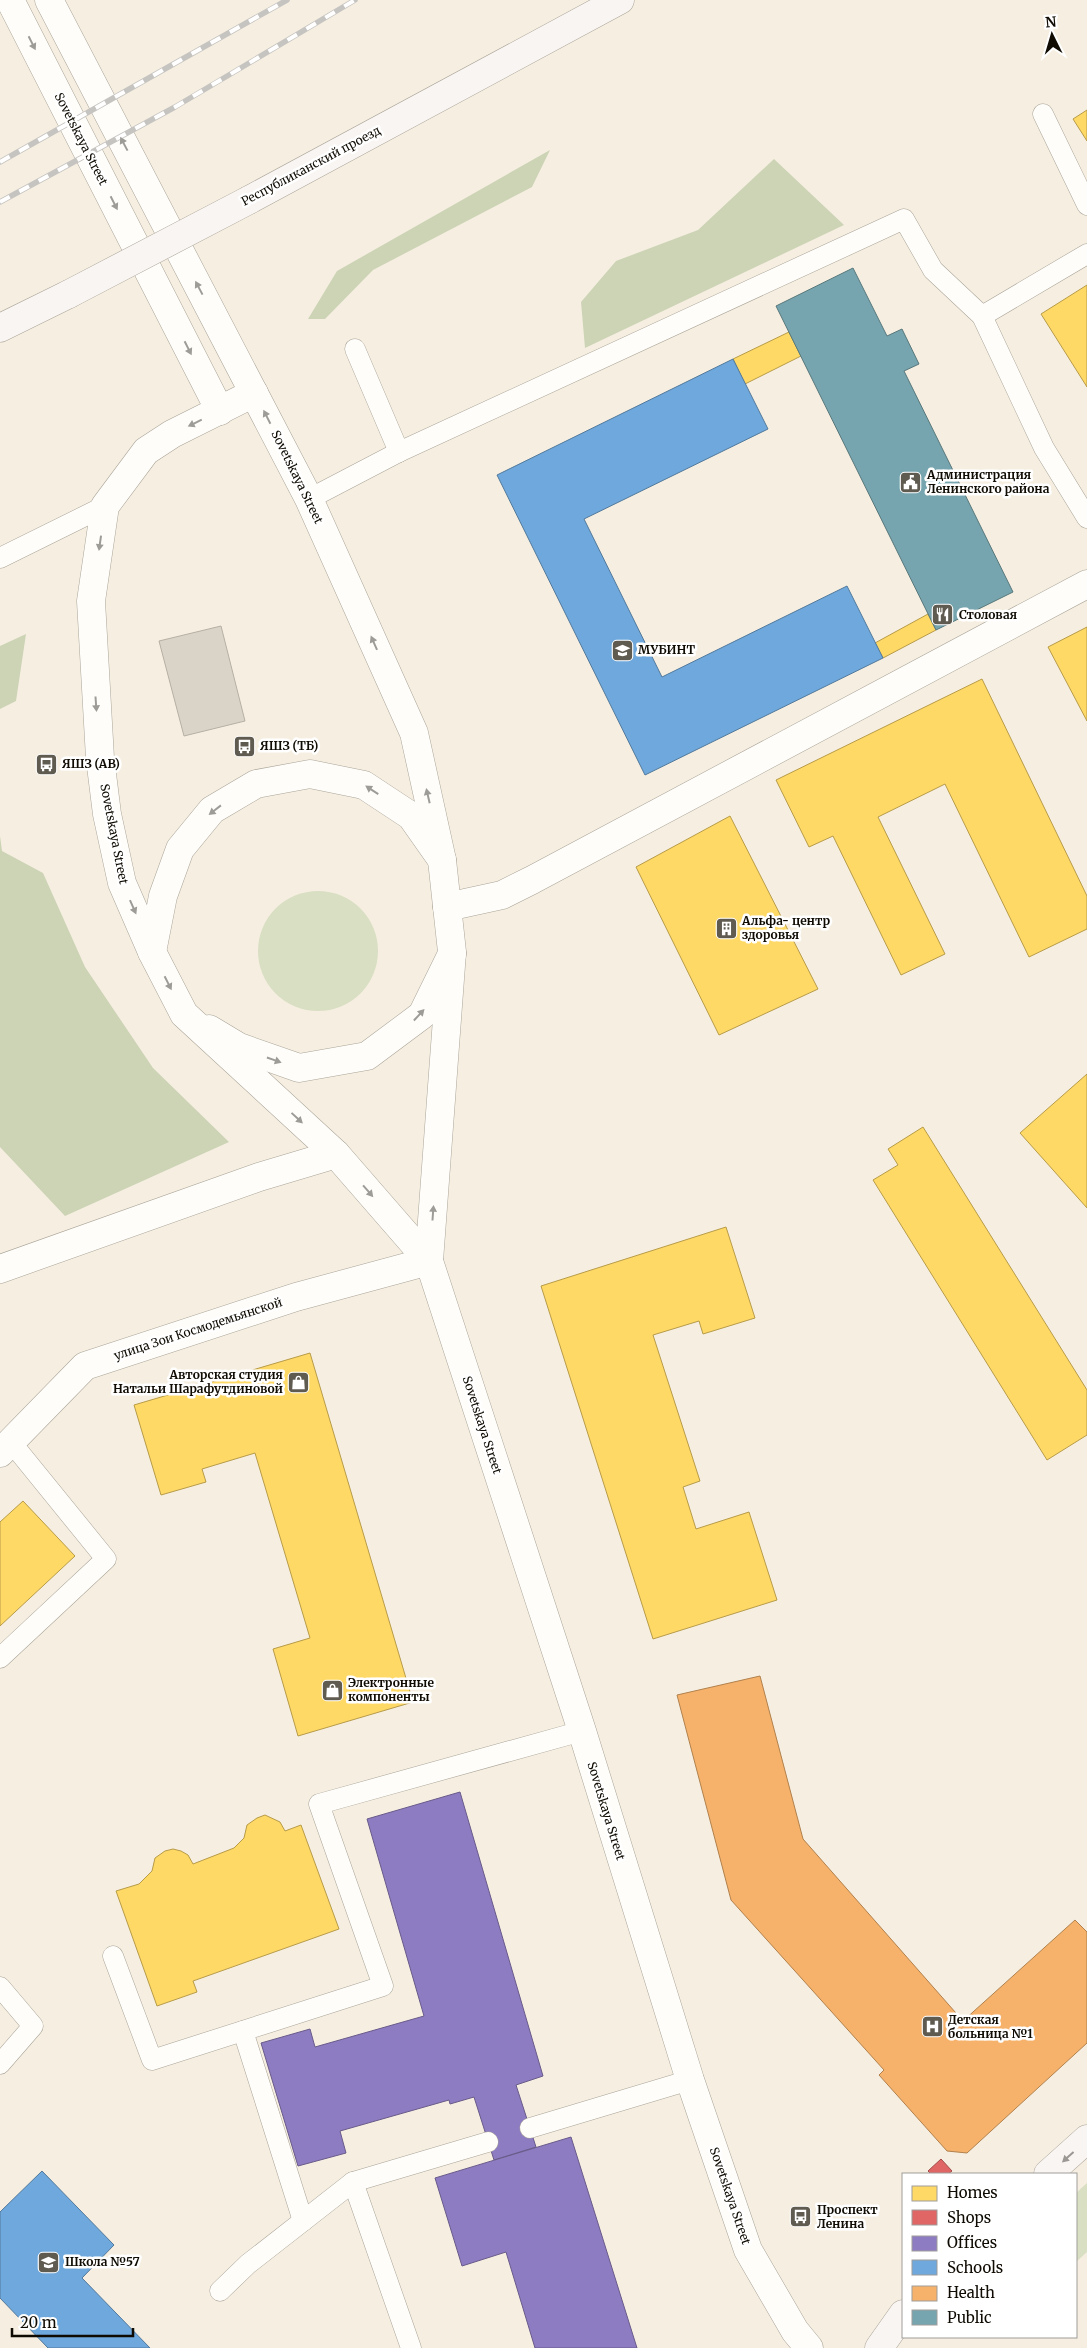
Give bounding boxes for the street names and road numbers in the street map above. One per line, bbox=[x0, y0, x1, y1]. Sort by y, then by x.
street label: Sovetskaya Street bbox=[52, 90, 111, 188]
street label: Республиканский проезд bbox=[239, 122, 383, 209]
street label: Sovetskaya Street bbox=[268, 428, 327, 526]
street label: Sovetskaya Street bbox=[97, 782, 132, 886]
street label: улица Зои Космодемьянской bbox=[112, 1294, 284, 1363]
street label: Sovetskaya Street bbox=[460, 1374, 505, 1476]
street label: Sovetskaya Street bbox=[584, 1760, 629, 1862]
street label: Sovetskaya Street bbox=[707, 2145, 754, 2247]

